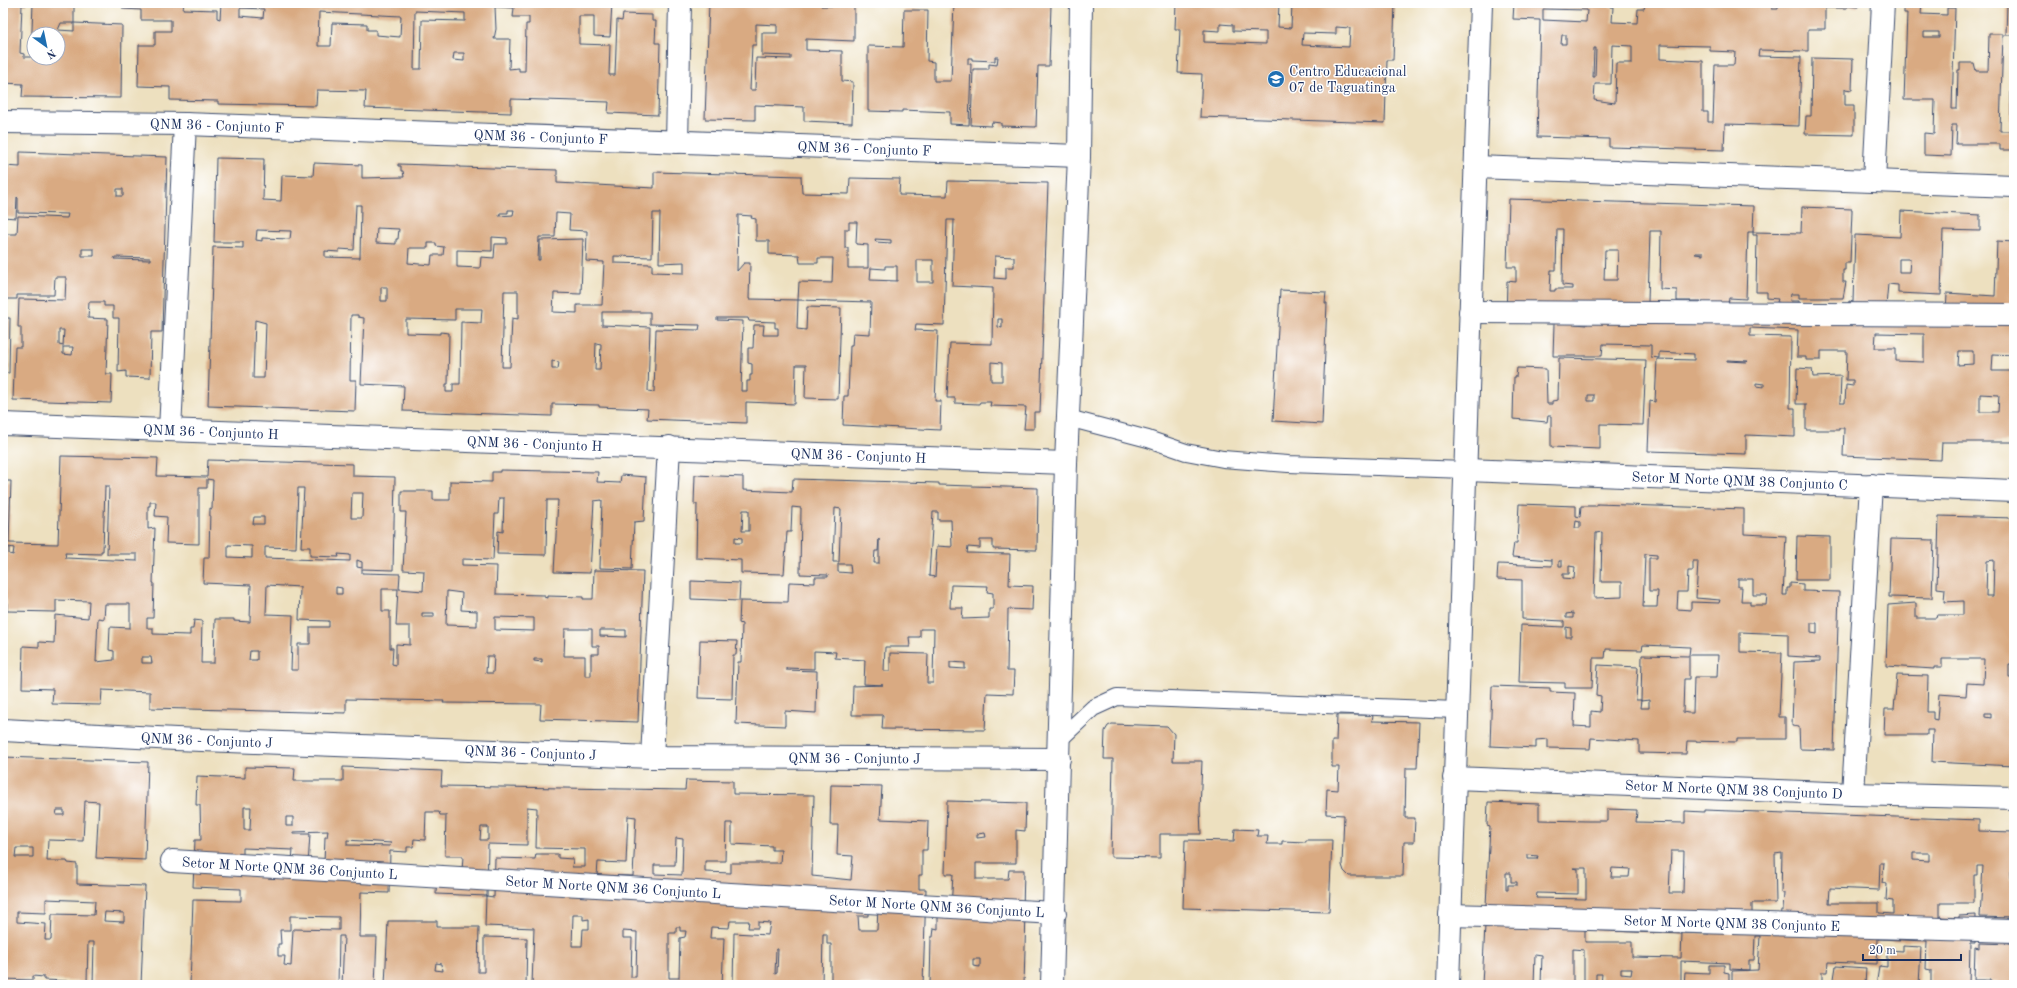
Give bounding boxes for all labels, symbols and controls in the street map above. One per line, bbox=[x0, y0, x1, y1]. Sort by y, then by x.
north arrow bbox=[26, 26, 66, 66]
text: N bbox=[44, 46, 57, 60]
place label: Centro Educacional 07 de Taguatinga bbox=[1289, 65, 1407, 95]
school or university icon: Centro Educacional 07 de Taguatinga bbox=[1266, 69, 1286, 89]
street label: QNM 36 - Conjunto F bbox=[150, 118, 284, 136]
street label: QNM 36 - Conjunto F bbox=[473, 128, 608, 147]
street label: QNM 36 - Conjunto F bbox=[797, 140, 932, 159]
street label: QNM 36 - Conjunto H bbox=[143, 423, 279, 442]
street label: QNM 36 - Conjunto H bbox=[466, 435, 603, 454]
street label: QNM 36 - Conjunto H bbox=[790, 447, 926, 466]
street label: Setor M Norte QNM 38 Conjunto C bbox=[1632, 470, 1848, 493]
street label: QNM 36 - Conjunto J bbox=[140, 731, 274, 751]
street label: QNM 36 - Conjunto J bbox=[464, 744, 597, 763]
street label: QNM 36 - Conjunto J bbox=[788, 752, 921, 766]
street label: Setor M Norte QNM 38 Conjunto D bbox=[1625, 779, 1843, 802]
street label: Setor M Norte QNM 36 Conjunto L bbox=[181, 856, 398, 882]
street label: Setor M Norte QNM 36 Conjunto L bbox=[505, 875, 721, 901]
street label: Setor M Norte QNM 36 Conjunto L bbox=[828, 894, 1045, 920]
street label: Setor M Norte QNM 38 Conjunto E bbox=[1624, 914, 1840, 934]
scale bar bbox=[1863, 936, 1961, 962]
text: 20 m bbox=[1869, 945, 1896, 957]

